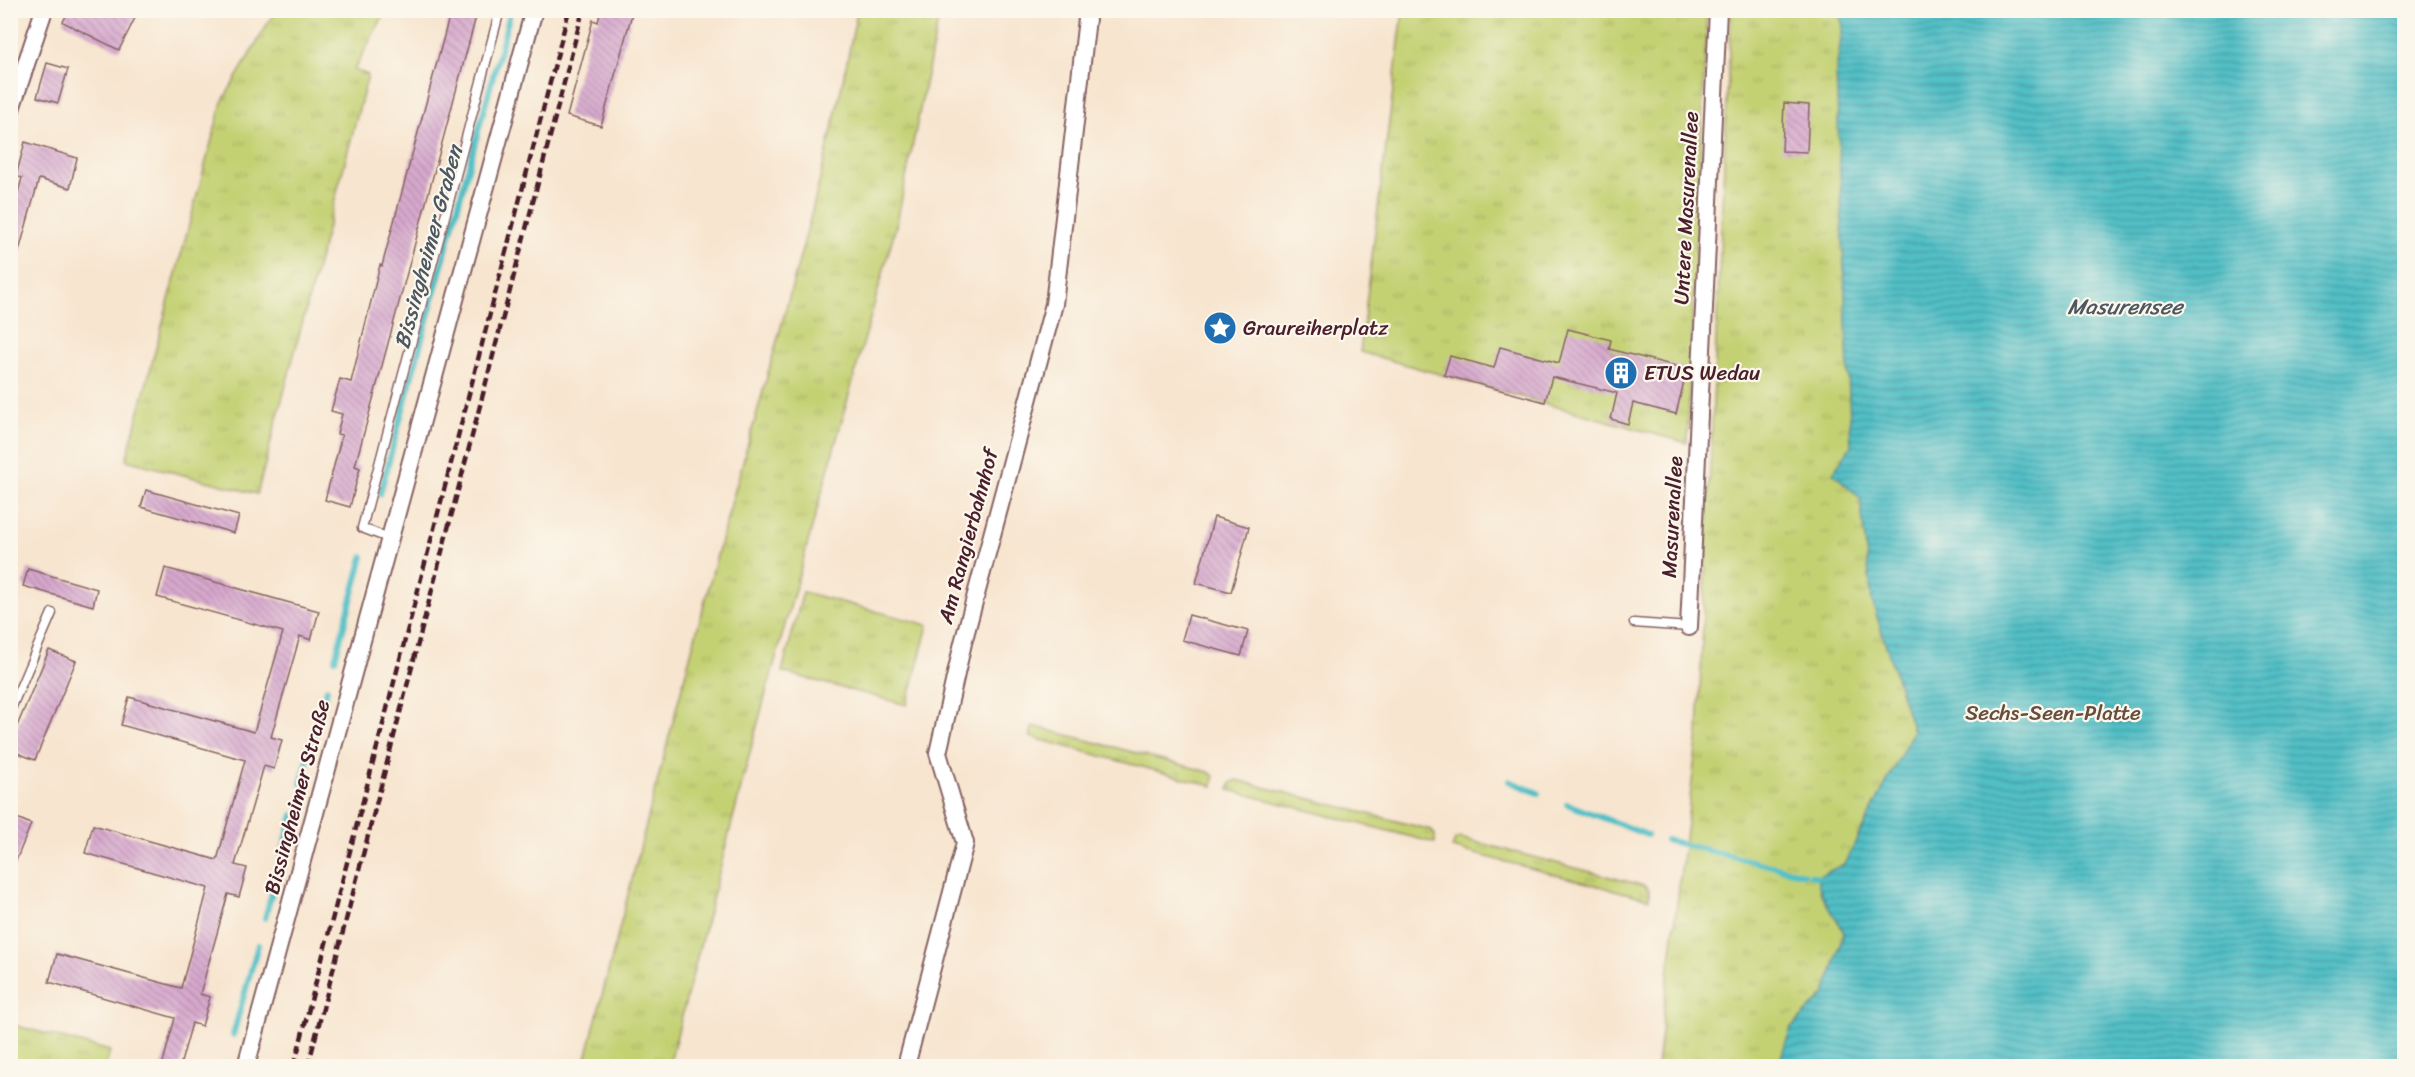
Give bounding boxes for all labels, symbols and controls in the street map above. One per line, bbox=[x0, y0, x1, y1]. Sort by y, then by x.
street label: Untere Masurenallee bbox=[1662, 110, 1710, 306]
water label: Bissingheimer Graben bbox=[382, 139, 474, 353]
water label: Masurensee bbox=[2067, 287, 2185, 326]
place label: Graureiherplatz bbox=[1243, 309, 1389, 347]
place icon: Graureiherplatz bbox=[1202, 310, 1238, 346]
place label: ETUS Wedau bbox=[1644, 354, 1760, 392]
building icon: ETUS Wedau bbox=[1603, 355, 1639, 391]
street label: Am Rangierbahnhof bbox=[926, 442, 1010, 629]
street label: Masurenallee bbox=[1650, 455, 1694, 579]
park label: Sechs-Seen-Platte bbox=[1965, 694, 2141, 732]
street label: Bissingheimer Straße bbox=[253, 695, 341, 899]

